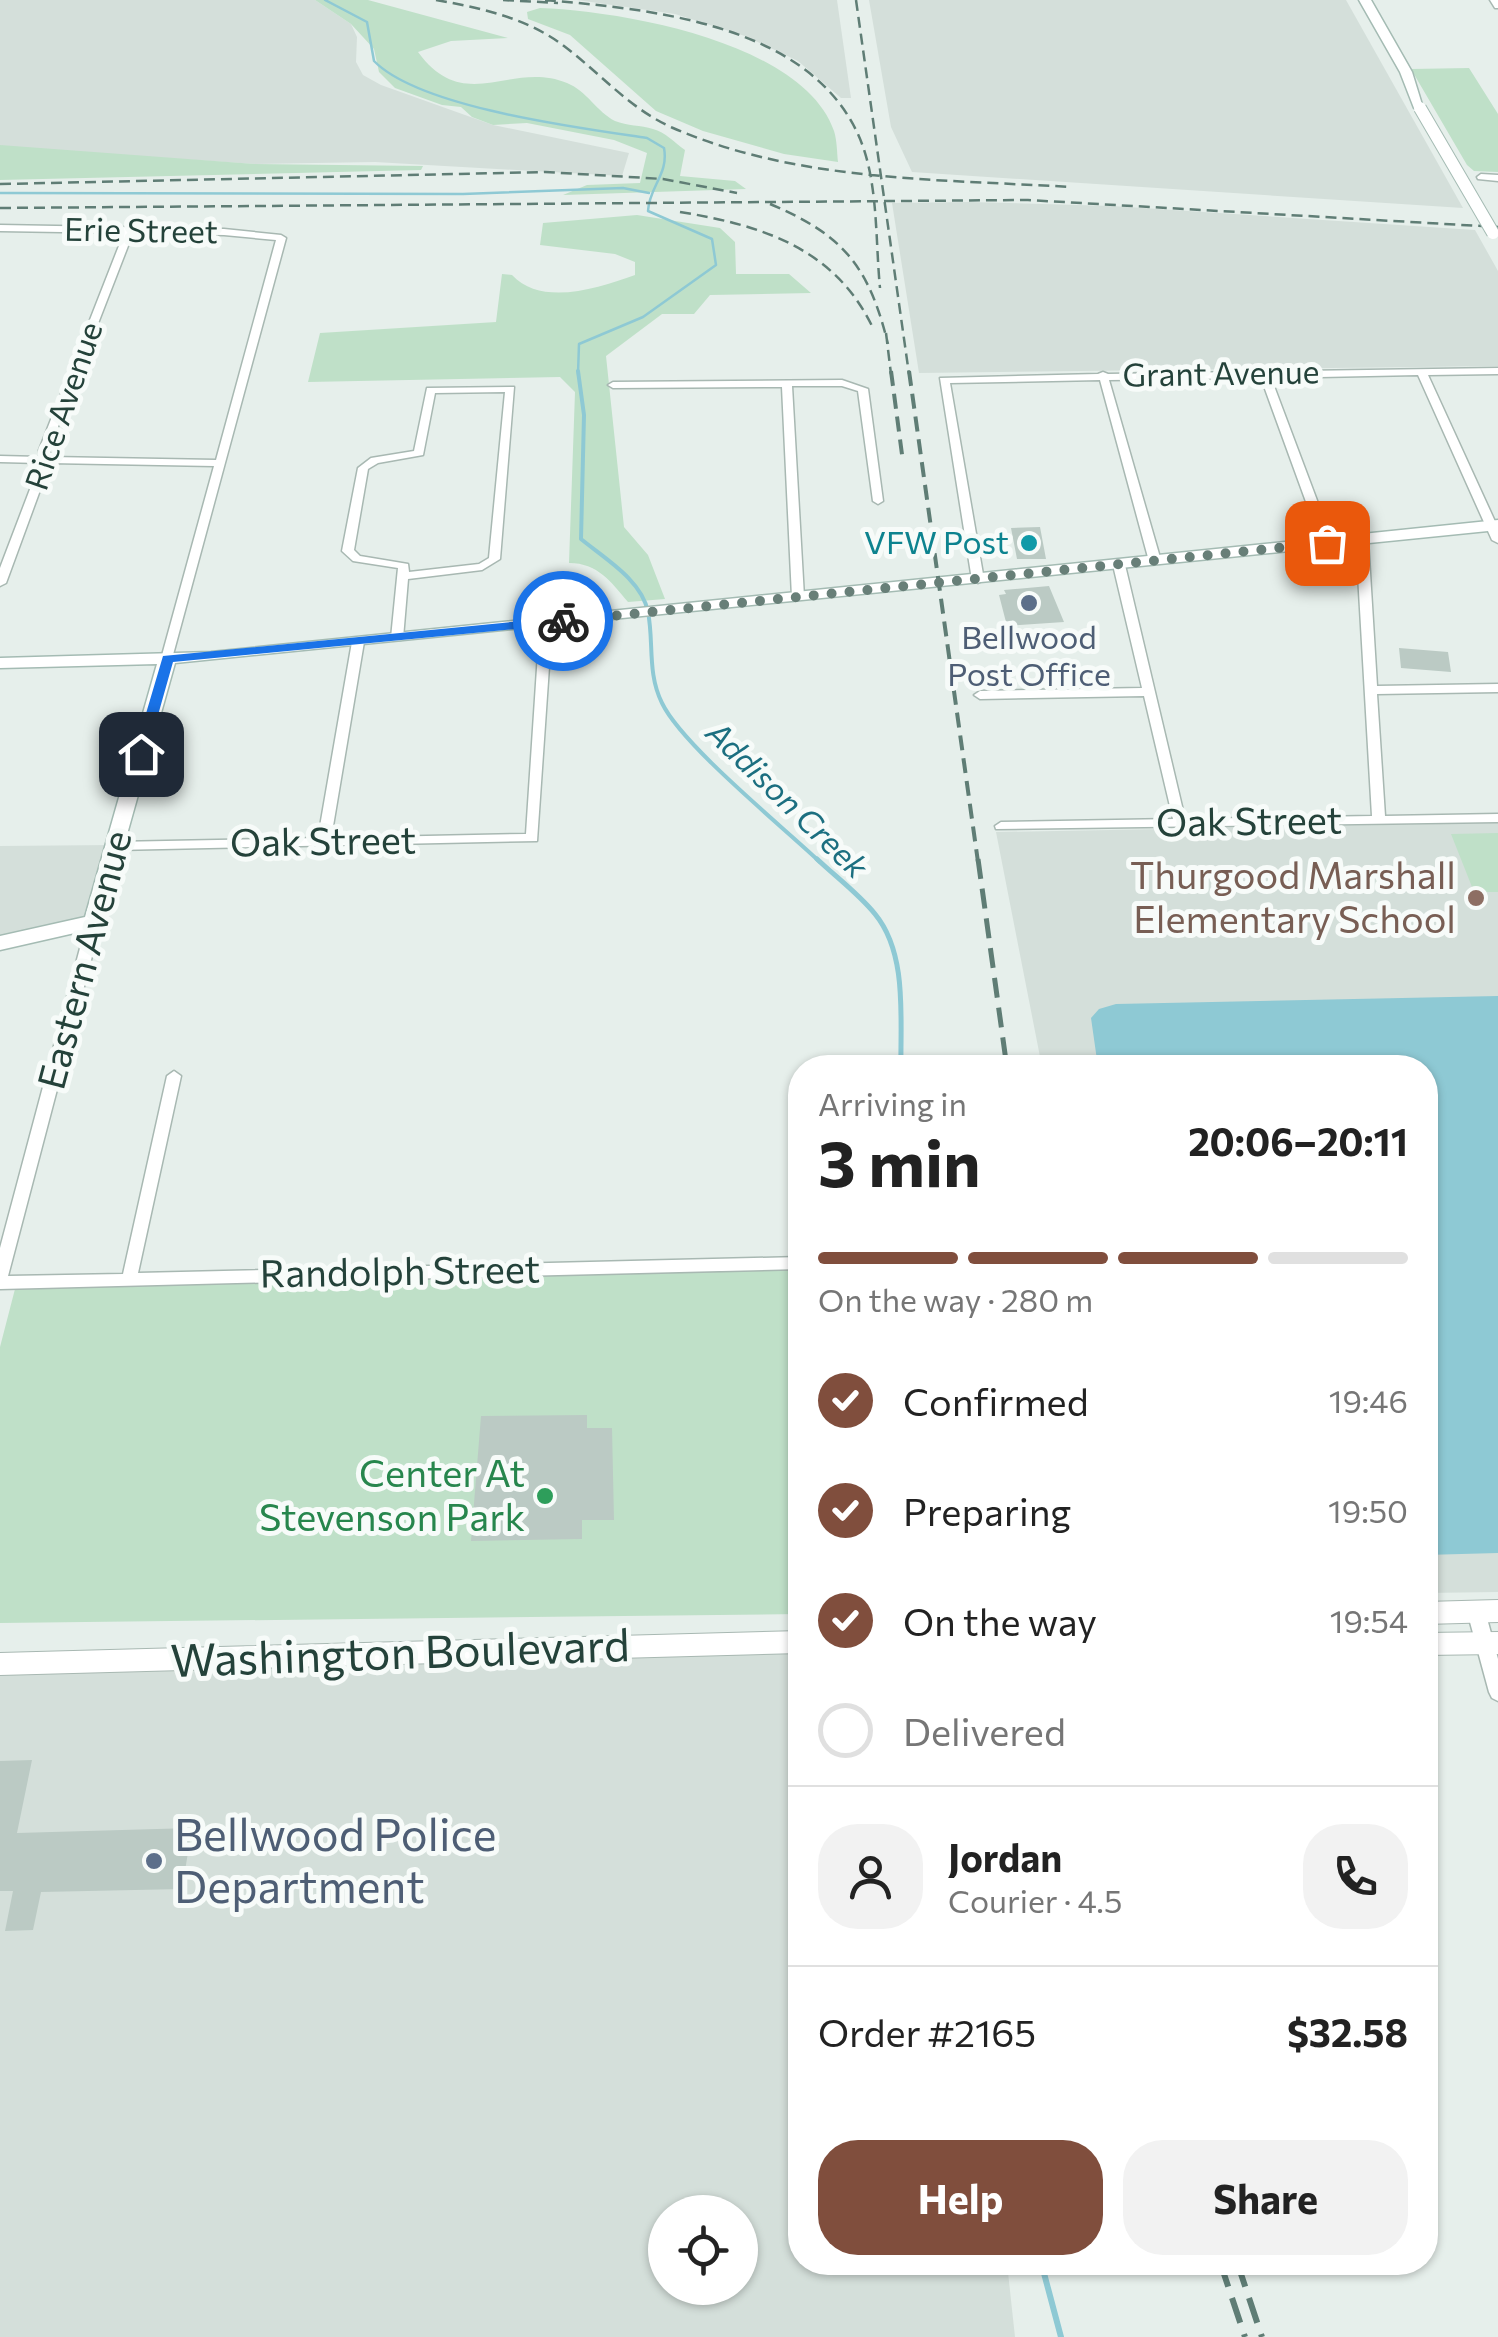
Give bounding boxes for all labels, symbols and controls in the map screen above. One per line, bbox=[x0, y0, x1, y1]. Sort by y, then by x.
street label: Erie Street bbox=[64, 208, 218, 250]
street label: Rice Avenue bbox=[15, 316, 110, 495]
street label: Grant Avenue bbox=[1122, 350, 1320, 394]
pin bbox=[1285, 501, 1370, 586]
icon: bag bbox=[1300, 516, 1355, 571]
place label: VFW Post bbox=[864, 521, 1009, 561]
marker: VFW Post bbox=[1018, 532, 1040, 554]
courier bbox=[513, 571, 613, 671]
marker: Bellwood Post Office bbox=[1018, 592, 1040, 614]
icon: bike bbox=[536, 594, 591, 649]
place label: Bellwood Post Office bbox=[947, 616, 1111, 693]
water label: Addison Creek bbox=[698, 711, 878, 886]
pin bbox=[99, 712, 184, 797]
icon: home bbox=[114, 727, 169, 782]
street label: Oak Street bbox=[1155, 794, 1342, 845]
street label: Oak Street bbox=[229, 814, 416, 865]
street label: Eastern Avenue bbox=[25, 825, 140, 1094]
place label: Thurgood Marshall Elementary School bbox=[1130, 850, 1456, 941]
marker: Thurgood Marshall Elementary School bbox=[1465, 887, 1487, 909]
text: Arriving in bbox=[818, 1083, 967, 1123]
text: 20:06–20:11 bbox=[1188, 1117, 1408, 1164]
text: 3 min bbox=[818, 1121, 981, 1200]
street label: Randolph Street bbox=[259, 1244, 540, 1295]
text: On the way · 280 m bbox=[818, 1279, 1093, 1319]
icon: check bbox=[818, 1373, 873, 1428]
text: Confirmed bbox=[903, 1377, 1089, 1424]
text: 19:46 bbox=[1329, 1380, 1408, 1420]
place label: Center At Stevenson Park bbox=[259, 1448, 525, 1539]
icon: check bbox=[818, 1483, 873, 1538]
marker: Center At Stevenson Park bbox=[534, 1485, 556, 1507]
text: Preparing bbox=[903, 1487, 1071, 1534]
text: 19:50 bbox=[1328, 1490, 1408, 1530]
icon: check bbox=[818, 1593, 873, 1648]
text: On the way bbox=[903, 1597, 1097, 1644]
text: 19:54 bbox=[1330, 1600, 1408, 1640]
street label: Washington Boulevard bbox=[169, 1615, 630, 1686]
text: Delivered bbox=[903, 1707, 1066, 1754]
place label: Bellwood Police Department bbox=[174, 1805, 497, 1912]
button: person bbox=[818, 1824, 923, 1929]
button: phone bbox=[1303, 1824, 1408, 1929]
text: Jordan bbox=[948, 1833, 1062, 1880]
marker: Bellwood Police Department bbox=[143, 1850, 165, 1872]
text: Courier · 4.5 bbox=[948, 1880, 1122, 1920]
text: Order #2165 bbox=[818, 2008, 1036, 2055]
text: $32.58 bbox=[1287, 2008, 1408, 2055]
button: Help bbox=[818, 2140, 1103, 2255]
button: Share bbox=[1123, 2140, 1408, 2255]
map controls bbox=[648, 2195, 758, 2305]
button: locate bbox=[648, 2195, 758, 2305]

